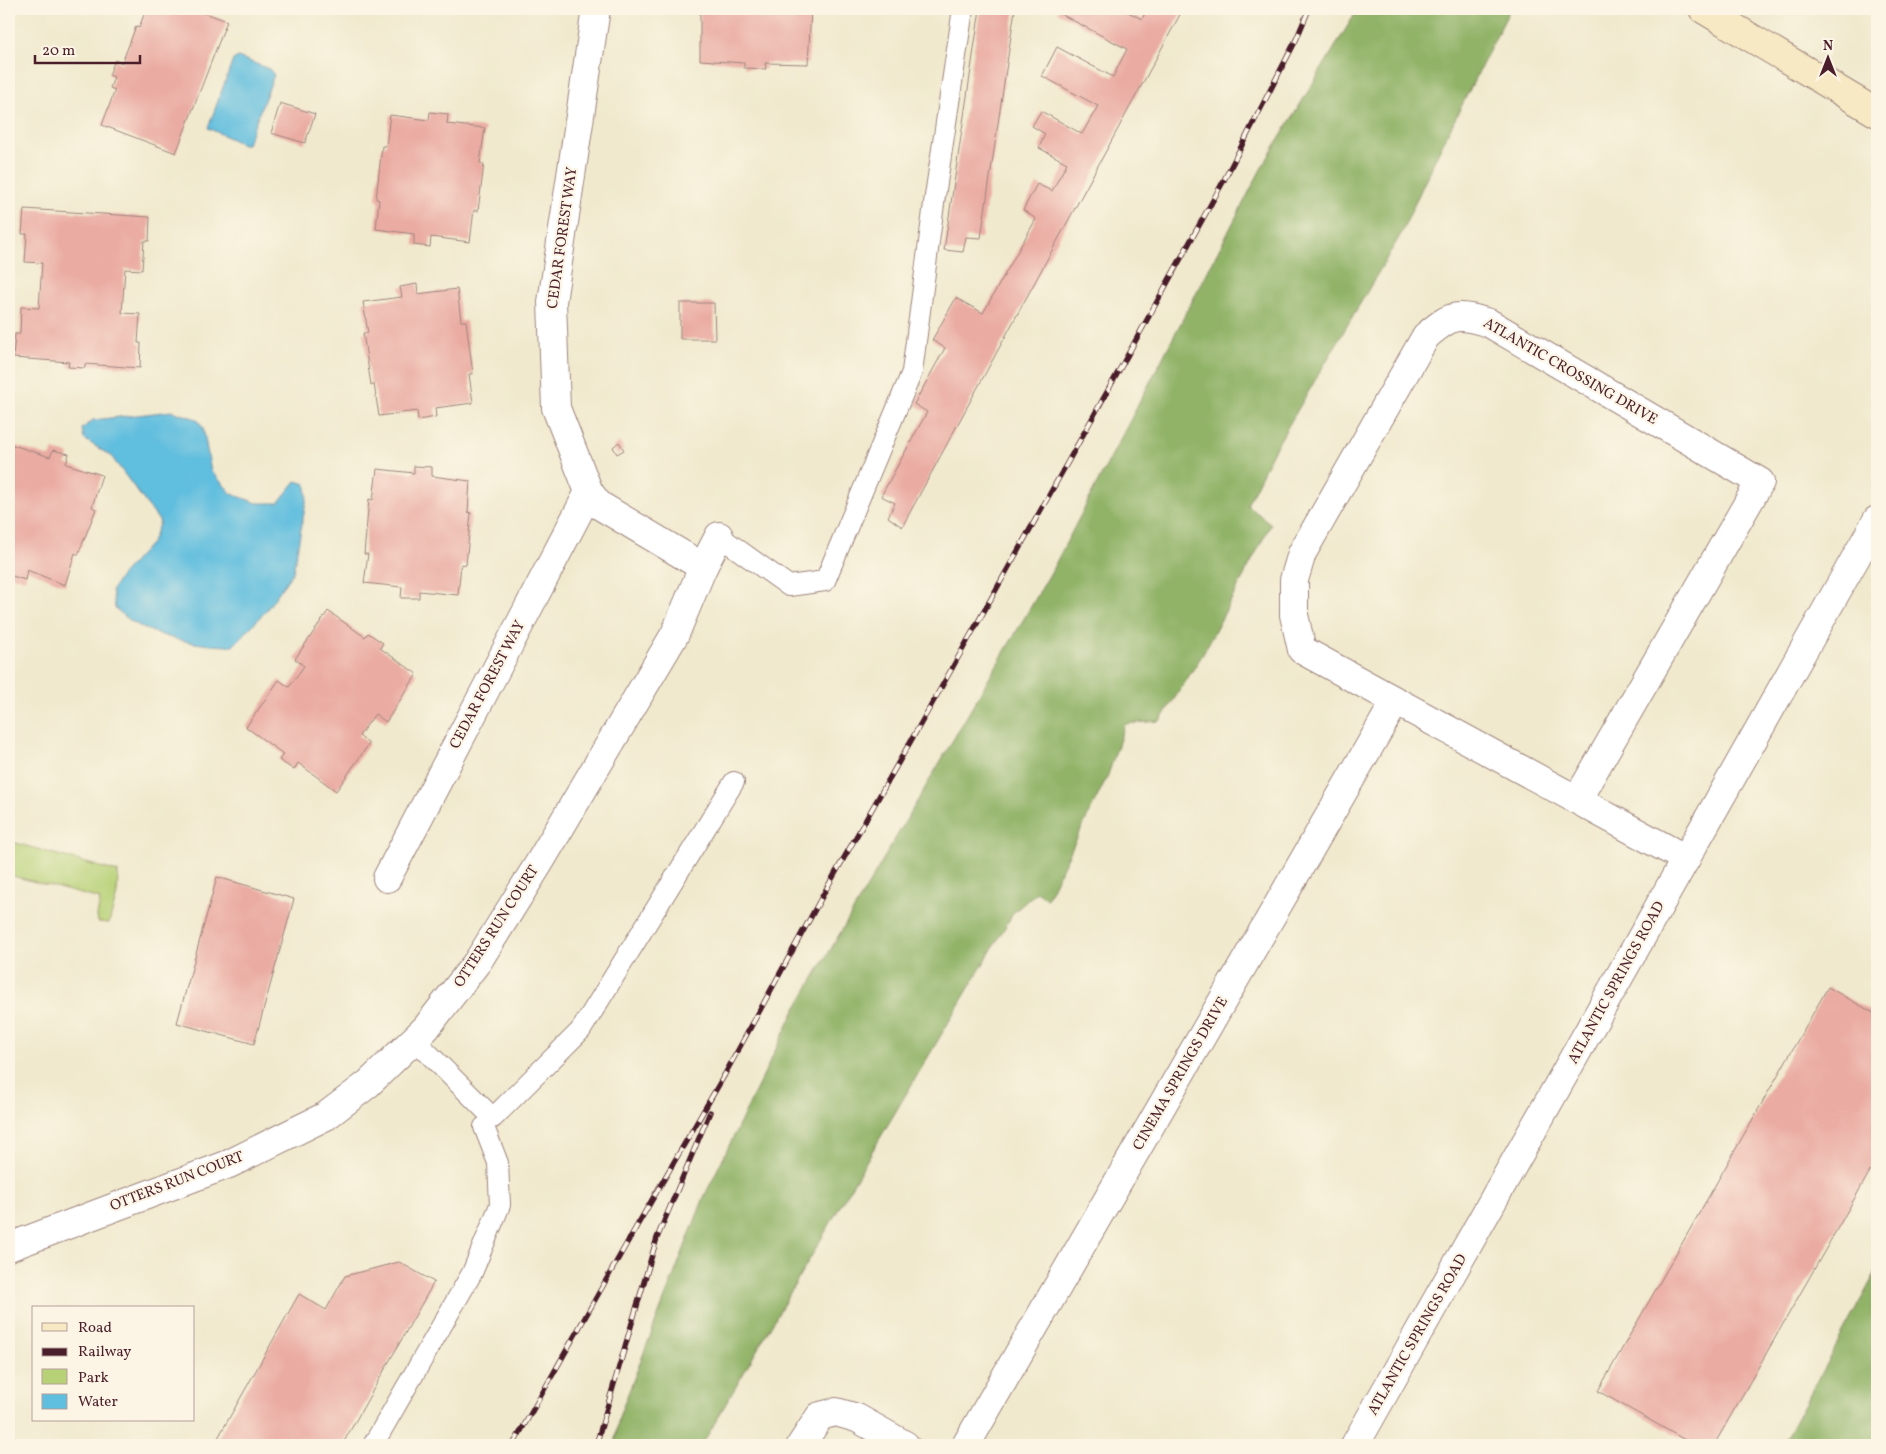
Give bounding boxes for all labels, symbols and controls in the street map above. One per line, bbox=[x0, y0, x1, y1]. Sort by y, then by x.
scale bar bbox=[35, 32, 140, 64]
north arrow bbox=[1804, 32, 1854, 82]
text: N bbox=[1823, 37, 1833, 56]
text: 20 m bbox=[42, 41, 75, 62]
street label: CEDAR FOREST WAY bbox=[543, 165, 583, 310]
street label: ATLANTIC CROSSING DRIVE bbox=[1479, 313, 1661, 431]
street label: CEDAR FOREST WAY bbox=[445, 617, 531, 753]
street label: OTTERS RUN COURT bbox=[450, 862, 544, 992]
street label: ATLANTIC SPRINGS ROAD bbox=[1563, 898, 1671, 1068]
street label: CINEMA SPRINGS DRIVE bbox=[1128, 993, 1234, 1155]
street label: OTTERS RUN COURT bbox=[107, 1147, 247, 1217]
street label: ATLANTIC SPRINGS ROAD bbox=[1363, 1251, 1473, 1419]
legend bbox=[32, 1306, 195, 1422]
text: Road bbox=[78, 1318, 112, 1339]
text: Railway bbox=[78, 1342, 131, 1363]
text: Park bbox=[78, 1368, 109, 1389]
text: Water bbox=[78, 1392, 118, 1413]

